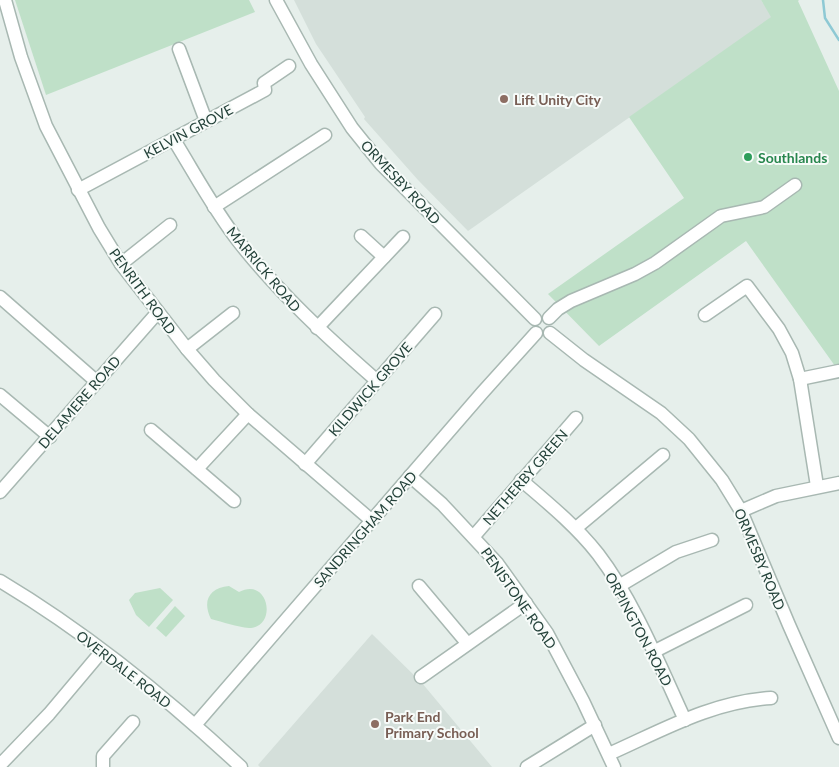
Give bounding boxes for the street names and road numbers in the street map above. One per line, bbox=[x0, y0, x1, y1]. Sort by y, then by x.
street label: KELVIN GROVE bbox=[141, 100, 235, 162]
street label: ORMESBY ROAD bbox=[358, 136, 444, 228]
street label: MARRICK ROAD bbox=[223, 223, 305, 315]
street label: PENRITH ROAD bbox=[106, 245, 180, 337]
street label: KILDWICK GROVE bbox=[325, 339, 415, 439]
street label: DELAMERE ROAD bbox=[34, 352, 124, 452]
street label: NETHERBY GREEN bbox=[479, 426, 571, 528]
street label: SANDRINGHAM ROAD bbox=[310, 467, 420, 591]
street label: ORMESBY ROAD bbox=[731, 506, 789, 612]
street label: PENISTONE ROAD bbox=[478, 544, 560, 652]
street label: ORPINGTON ROAD bbox=[602, 569, 676, 689]
street label: OVERDALE ROAD bbox=[73, 627, 175, 711]

